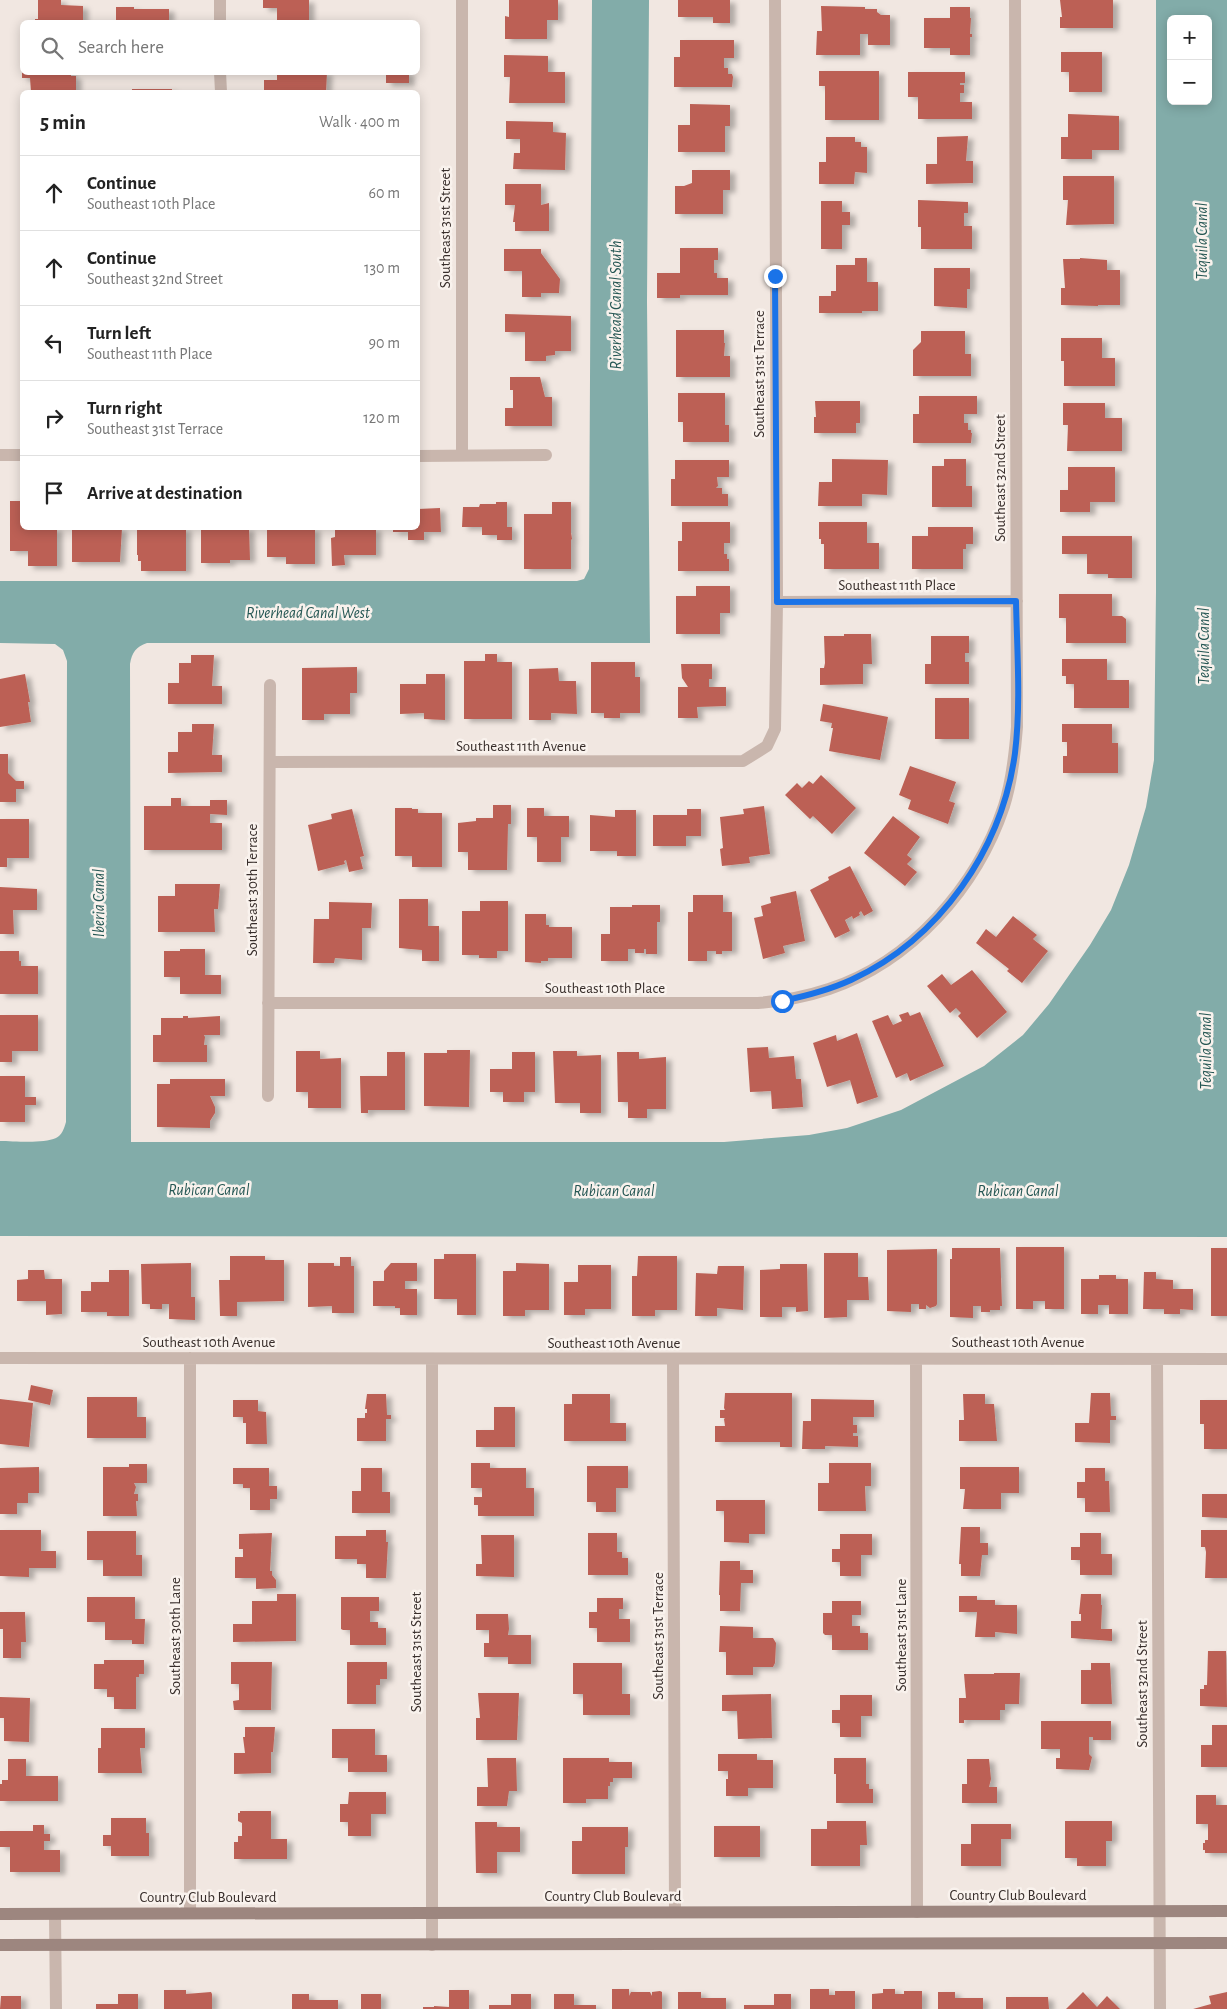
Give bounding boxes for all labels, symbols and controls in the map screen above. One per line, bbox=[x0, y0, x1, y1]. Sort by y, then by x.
map controls bbox=[1167, 15, 1212, 105]
button: + bbox=[1167, 15, 1212, 60]
search box bbox=[20, 20, 420, 75]
icon: search bbox=[38, 34, 66, 62]
text: Search here bbox=[78, 38, 164, 57]
button: − bbox=[1167, 60, 1212, 105]
text: 5 min bbox=[40, 112, 86, 133]
text: Walk · 400 m bbox=[319, 114, 400, 130]
street label: Southeast 31st Street bbox=[438, 168, 453, 288]
text: Continue bbox=[87, 174, 156, 193]
icon: ahead bbox=[40, 179, 68, 207]
text: 60 m bbox=[369, 185, 400, 201]
text: Southeast 10th Place bbox=[87, 196, 215, 212]
water label: Tequila Canal bbox=[1194, 202, 1211, 280]
water label: Riverhead Canal South bbox=[608, 241, 624, 369]
text: Continue bbox=[87, 249, 156, 268]
icon: ahead bbox=[40, 254, 68, 282]
text: 130 m bbox=[364, 260, 400, 276]
route end bbox=[764, 265, 787, 288]
text: Southeast 32nd Street bbox=[87, 271, 223, 287]
street label: Southeast 31st Terrace bbox=[752, 310, 767, 438]
text: Turn left bbox=[87, 324, 151, 343]
icon: left bbox=[40, 329, 68, 357]
text: 90 m bbox=[369, 335, 400, 351]
text: Southeast 11th Place bbox=[87, 346, 212, 362]
text: Turn right bbox=[87, 399, 162, 418]
icon: right bbox=[40, 404, 68, 432]
text: 120 m bbox=[363, 410, 400, 426]
street label: Southeast 32nd Street bbox=[993, 414, 1008, 542]
text: Southeast 31st Terrace bbox=[87, 421, 223, 437]
icon: arrive bbox=[40, 479, 68, 507]
text: Arrive at destination bbox=[87, 484, 243, 503]
street label: Southeast 11th Place bbox=[838, 578, 956, 593]
water label: Riverhead Canal West bbox=[246, 605, 371, 621]
water label: Tequila Canal bbox=[1196, 607, 1213, 685]
street label: Southeast 11th Avenue bbox=[456, 739, 586, 754]
street label: Southeast 30th Terrace bbox=[245, 824, 260, 956]
water label: Iberia Canal bbox=[91, 869, 107, 937]
street label: Southeast 10th Place bbox=[545, 981, 665, 996]
route start bbox=[771, 990, 794, 1013]
water label: Tequila Canal bbox=[1198, 1012, 1215, 1090]
water label: Rubican Canal bbox=[168, 1182, 250, 1198]
water label: Rubican Canal bbox=[573, 1183, 655, 1199]
water label: Rubican Canal bbox=[977, 1183, 1059, 1199]
street label: Southeast 10th Avenue bbox=[143, 1335, 276, 1350]
street label: Southeast 10th Avenue bbox=[952, 1335, 1085, 1350]
street label: Southeast 10th Avenue bbox=[548, 1336, 681, 1351]
street label: Southeast 31st Terrace bbox=[651, 1572, 666, 1700]
street label: Southeast 30th Lane bbox=[168, 1577, 183, 1695]
street label: Southeast 31st Lane bbox=[894, 1578, 909, 1691]
street label: Southeast 31st Street bbox=[409, 1592, 424, 1712]
street label: Southeast 32nd Street bbox=[1135, 1620, 1150, 1748]
street label: Country Club Boulevard bbox=[949, 1888, 1087, 1903]
street label: Country Club Boulevard bbox=[544, 1889, 682, 1904]
street label: Country Club Boulevard bbox=[139, 1890, 277, 1905]

